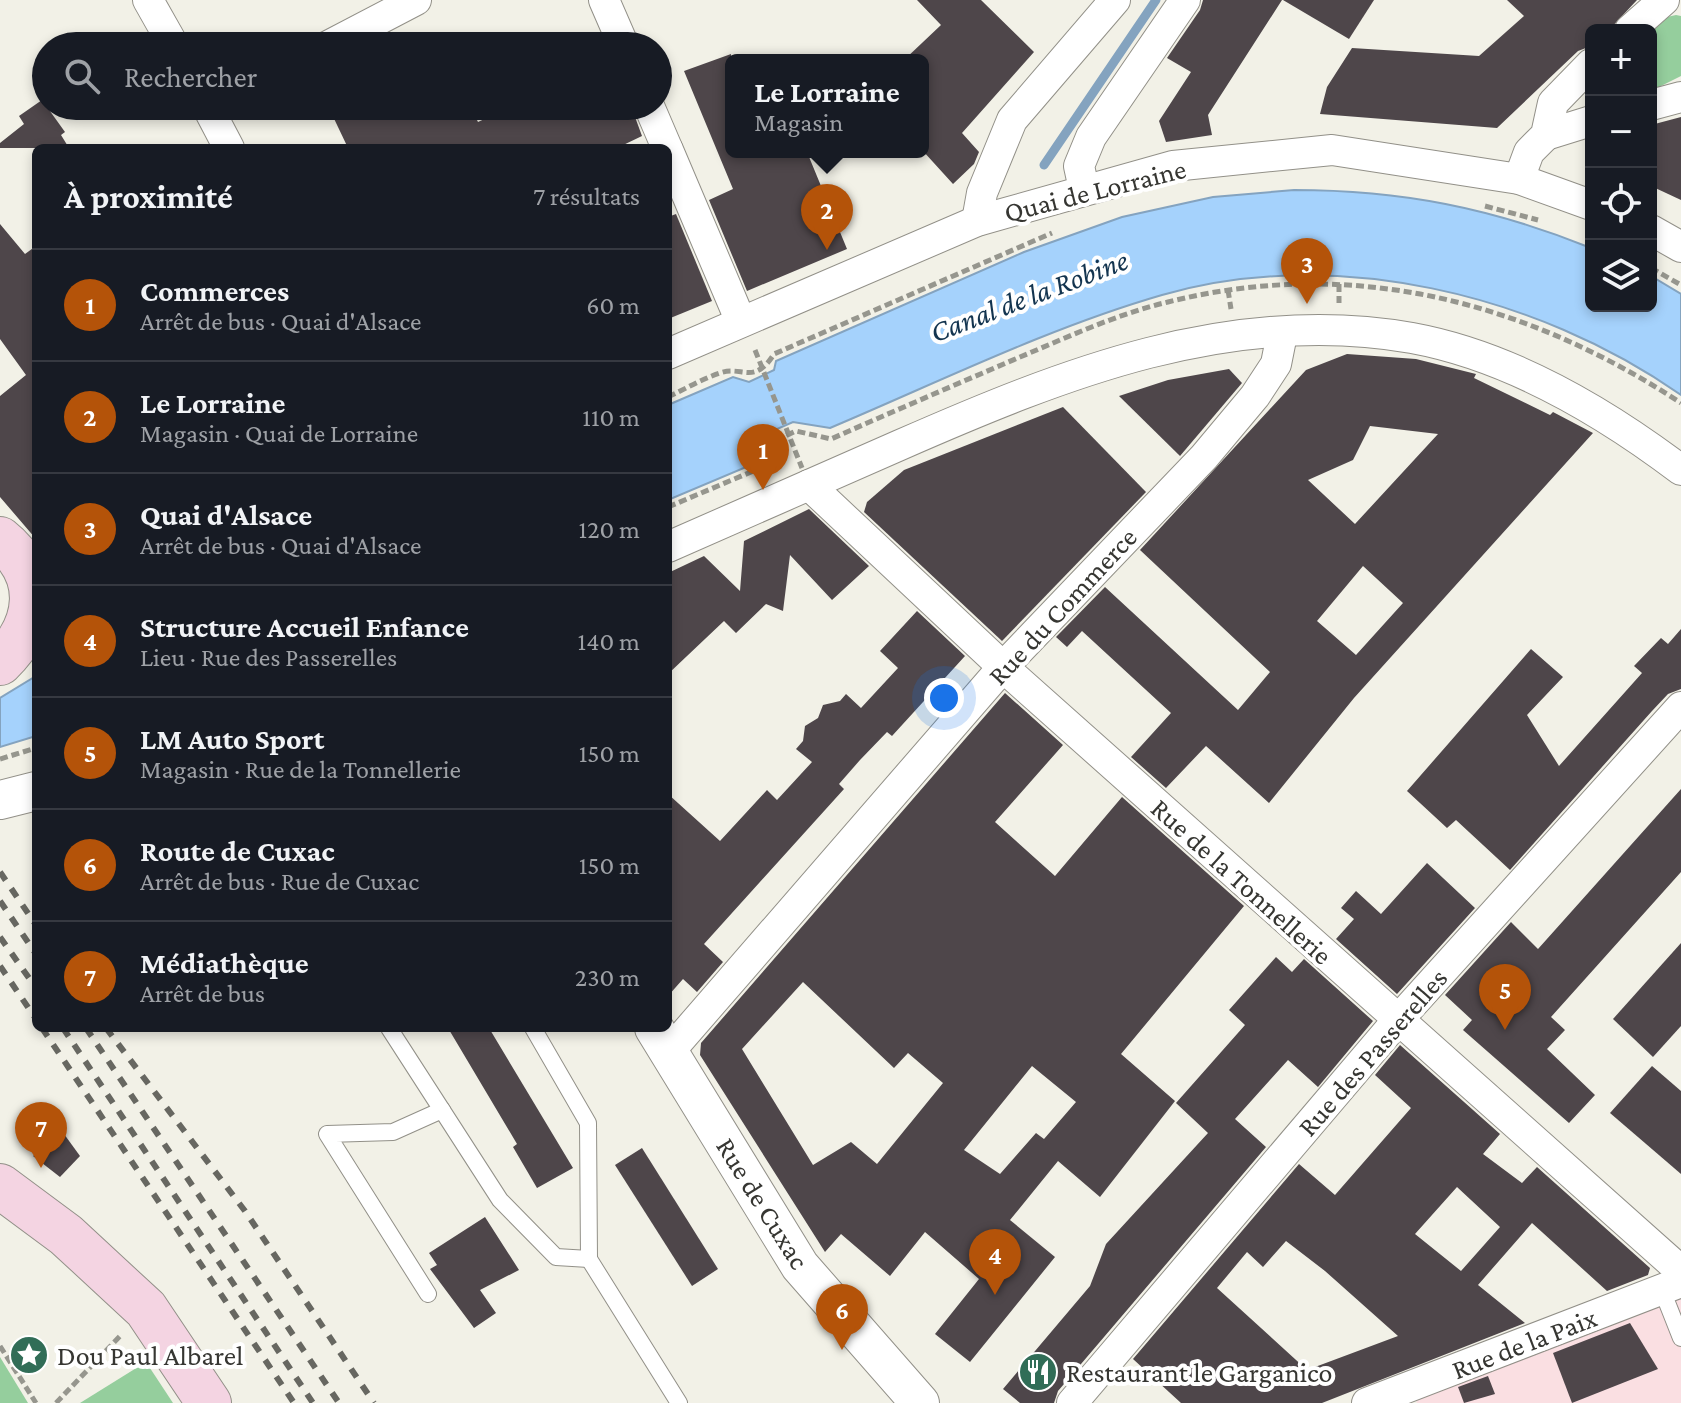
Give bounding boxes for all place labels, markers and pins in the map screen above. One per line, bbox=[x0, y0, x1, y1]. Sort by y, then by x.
pin: 2 bbox=[801, 184, 853, 250]
pin: 3 bbox=[1281, 238, 1333, 304]
pin: 1 bbox=[737, 424, 789, 490]
pin: 5 bbox=[1479, 964, 1531, 1030]
pin: 7 bbox=[15, 1102, 67, 1168]
pin: 4 bbox=[969, 1229, 1021, 1295]
pin: 6 bbox=[816, 1284, 868, 1350]
place icon: Dou Paul Albarel bbox=[8, 1334, 50, 1376]
place label: Dou Paul Albarel bbox=[57, 1340, 243, 1371]
restaurant icon: Restaurant le Garganico bbox=[1017, 1351, 1059, 1393]
place label: Restaurant le Garganico bbox=[1066, 1357, 1333, 1388]

